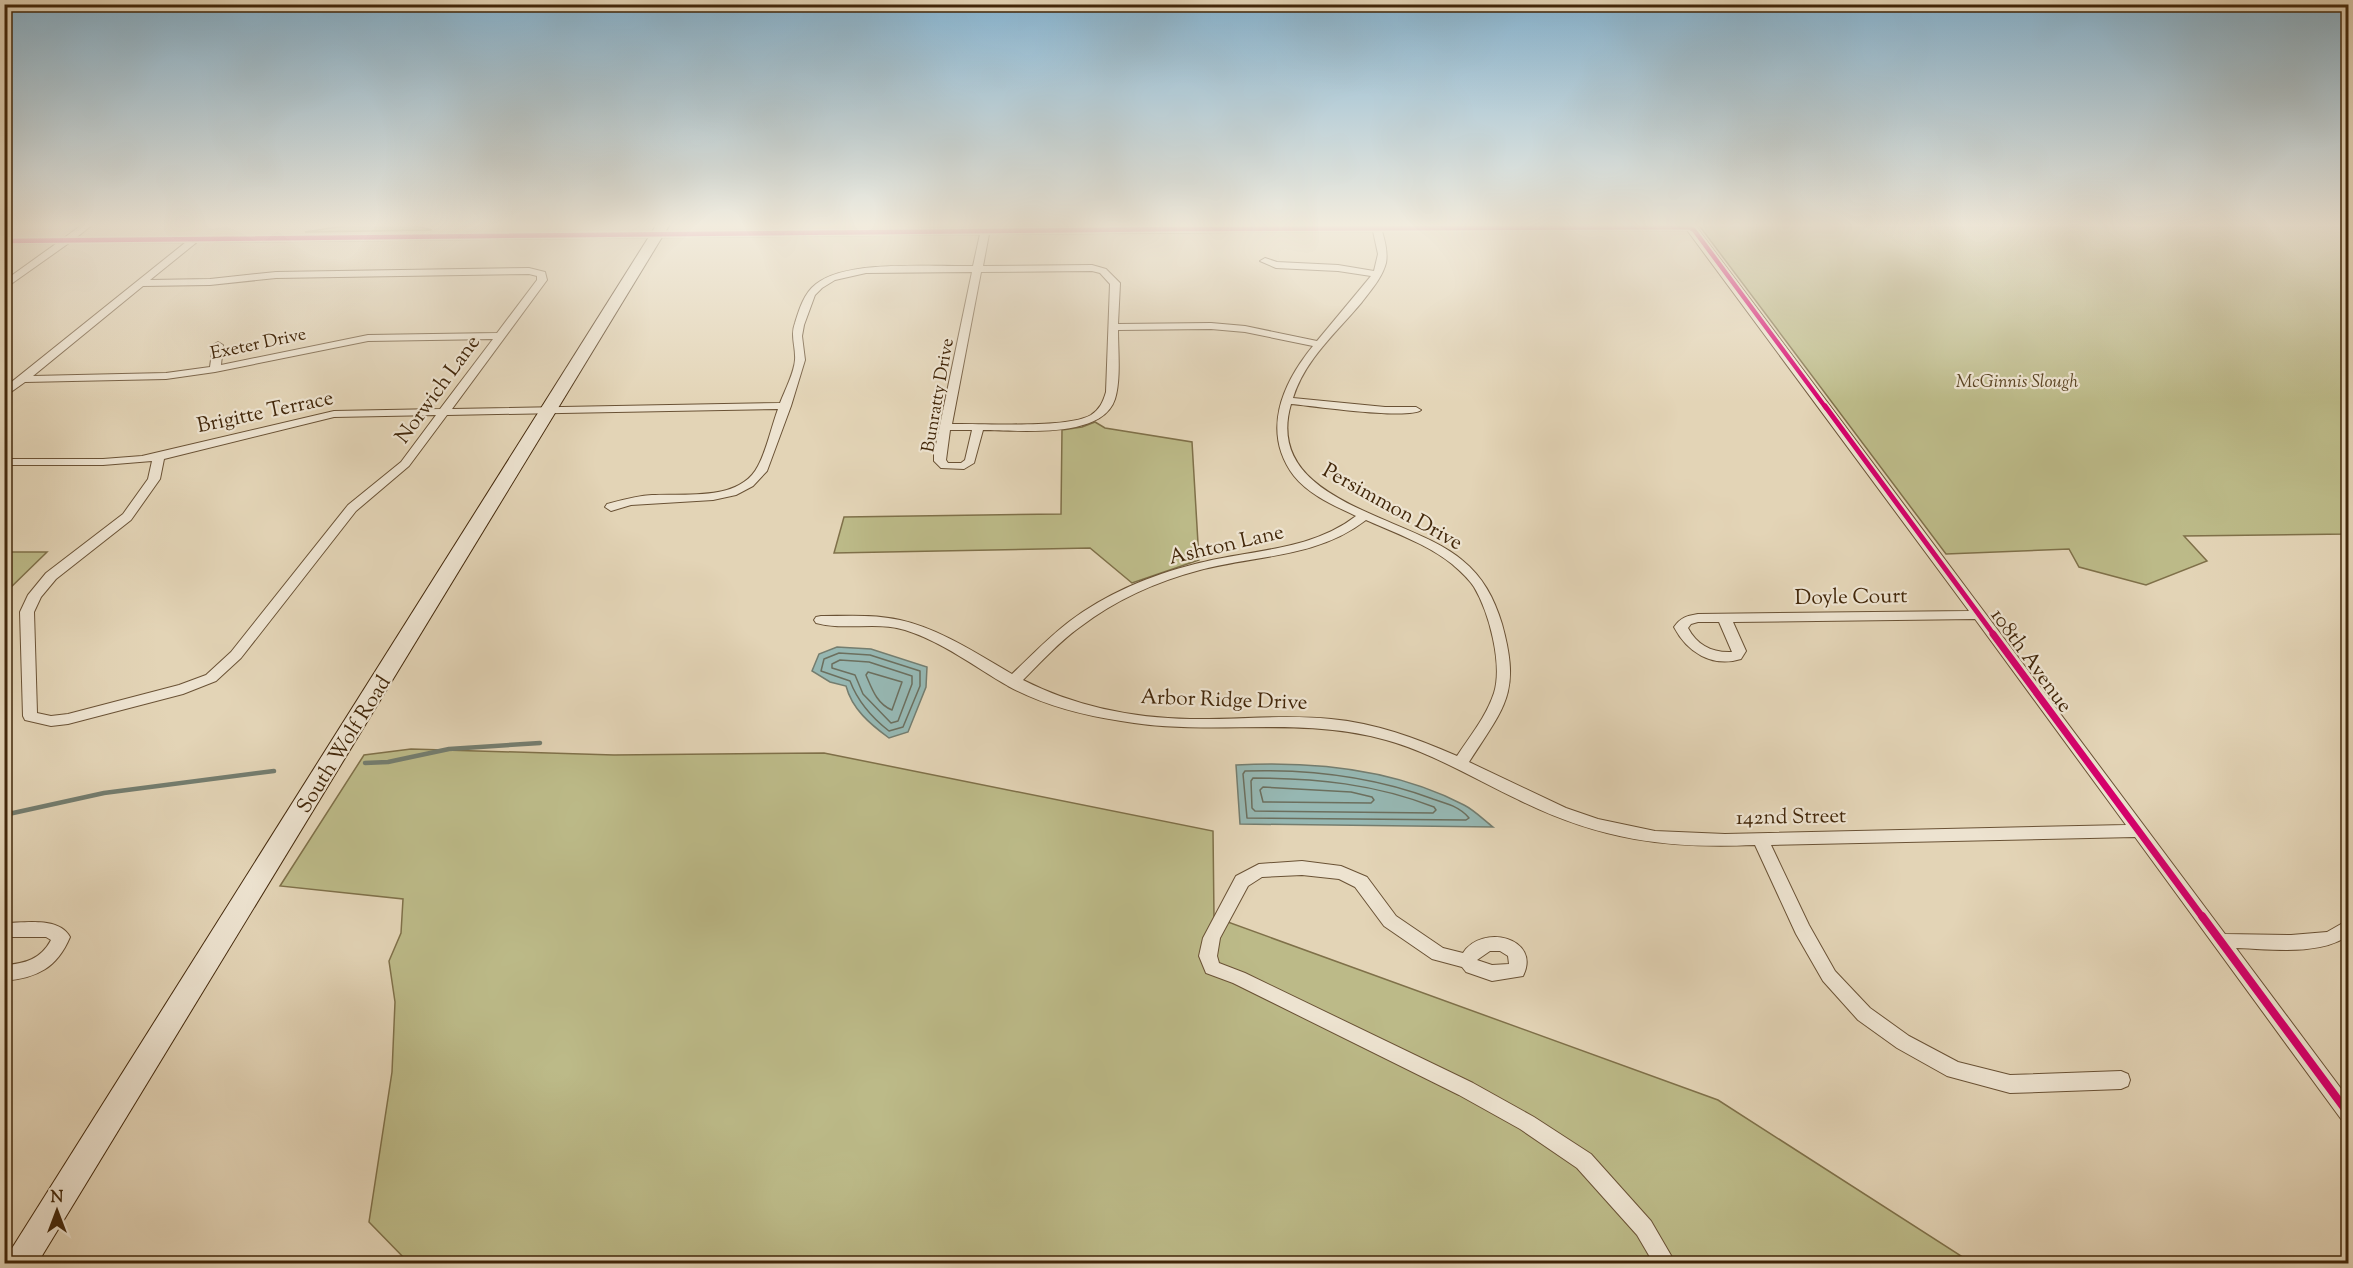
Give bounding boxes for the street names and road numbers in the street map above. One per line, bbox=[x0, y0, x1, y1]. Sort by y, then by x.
street label: Exeter Drive bbox=[208, 322, 309, 368]
street label: Norwich Lane bbox=[389, 330, 488, 451]
street label: Bunratty Drive bbox=[916, 336, 962, 454]
street label: Brigitte Terrace bbox=[194, 384, 336, 442]
street label: Persimmon Drive bbox=[1316, 457, 1468, 559]
street label: Ashton Lane bbox=[1166, 518, 1287, 574]
street label: Doyle Court bbox=[1794, 582, 1908, 614]
street label: 108th Avenue bbox=[1982, 603, 2079, 720]
street label: South Wolf Road bbox=[290, 670, 399, 820]
street label: Arbor Ridge Drive bbox=[1140, 683, 1308, 719]
street label: 142nd Street bbox=[1736, 802, 1846, 834]

